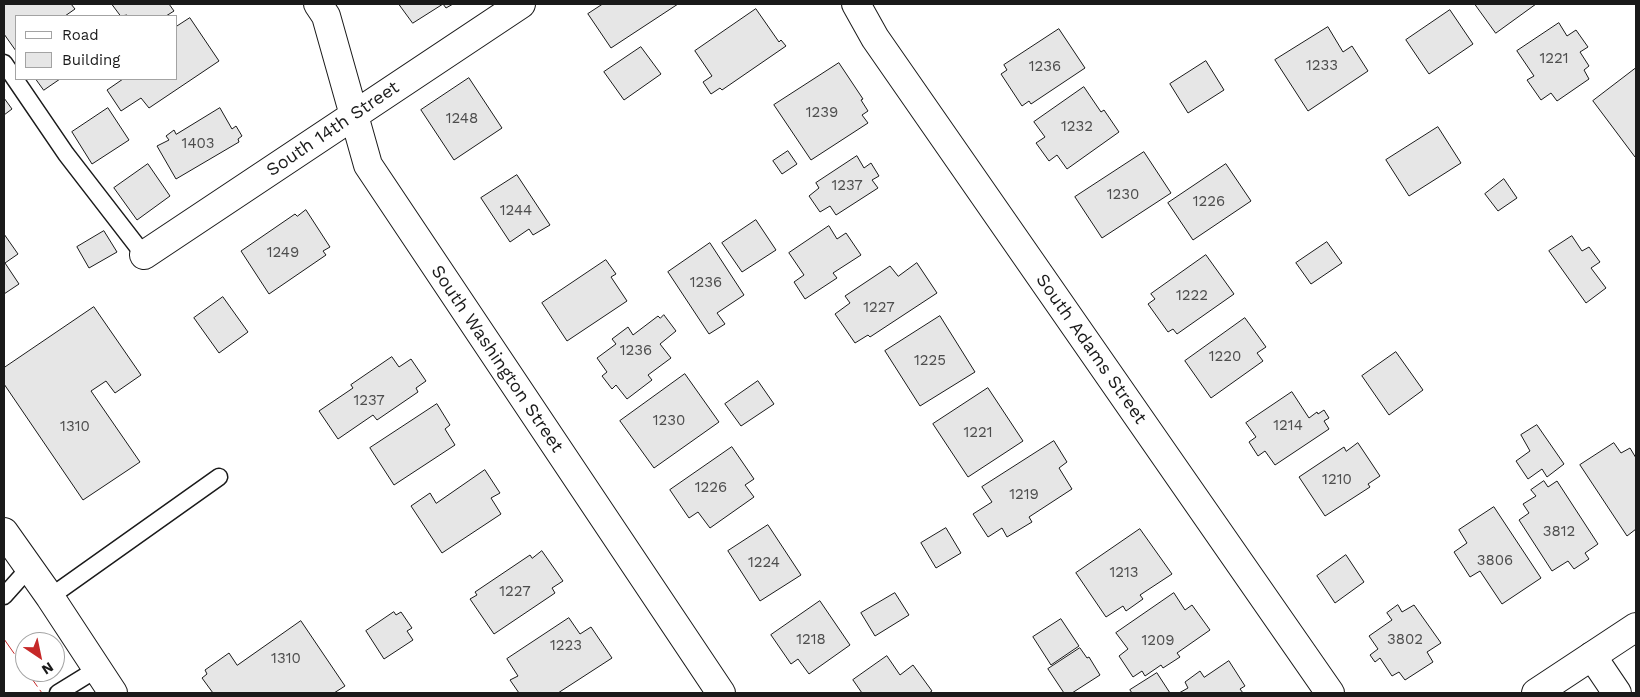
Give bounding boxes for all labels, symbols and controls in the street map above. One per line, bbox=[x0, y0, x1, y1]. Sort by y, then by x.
legend bbox=[15, 15, 178, 80]
text: Road bbox=[62, 26, 99, 44]
house number: 1221 bbox=[1539, 50, 1569, 68]
text: Building bbox=[62, 51, 120, 69]
house number: 1233 bbox=[1306, 57, 1338, 75]
house number: 1236 bbox=[1029, 58, 1061, 76]
street label: South 14th Street bbox=[263, 77, 403, 181]
house number: 1239 bbox=[806, 104, 838, 122]
house number: 1248 bbox=[446, 110, 478, 128]
house number: 1232 bbox=[1061, 118, 1093, 136]
house number: 1403 bbox=[182, 135, 214, 153]
house number: 1237 bbox=[831, 177, 863, 195]
house number: 1230 bbox=[1107, 186, 1139, 204]
house number: 1226 bbox=[1193, 193, 1225, 211]
house number: 1244 bbox=[500, 202, 532, 220]
house number: 1249 bbox=[267, 244, 299, 262]
street label: South Washington Street bbox=[426, 261, 568, 457]
street label: South Adams Street bbox=[1031, 270, 1151, 428]
house number: 1236 bbox=[690, 274, 722, 292]
house number: 1222 bbox=[1176, 287, 1208, 305]
house number: 1227 bbox=[863, 299, 895, 317]
house number: 1236 bbox=[620, 342, 652, 360]
house number: 1220 bbox=[1209, 348, 1241, 366]
house number: 1225 bbox=[914, 352, 946, 370]
house number: 1237 bbox=[353, 392, 385, 410]
house number: 1230 bbox=[653, 412, 685, 430]
house number: 1214 bbox=[1273, 417, 1303, 435]
house number: 1310 bbox=[60, 418, 90, 436]
house number: 1221 bbox=[963, 424, 993, 442]
house number: 1210 bbox=[1322, 471, 1352, 489]
house number: 1226 bbox=[695, 479, 727, 497]
house number: 1219 bbox=[1009, 486, 1039, 504]
house number: 3812 bbox=[1543, 523, 1575, 541]
house number: 3806 bbox=[1477, 552, 1513, 570]
house number: 1224 bbox=[748, 554, 780, 572]
house number: 1213 bbox=[1109, 564, 1139, 582]
house number: 1227 bbox=[499, 583, 531, 601]
house number: 1218 bbox=[796, 631, 826, 649]
house number: 3802 bbox=[1387, 631, 1423, 649]
north arrow bbox=[15, 632, 65, 682]
house number: 1209 bbox=[1141, 632, 1175, 650]
house number: 1223 bbox=[550, 637, 582, 655]
house number: 1310 bbox=[271, 650, 301, 668]
text: N bbox=[39, 659, 57, 678]

